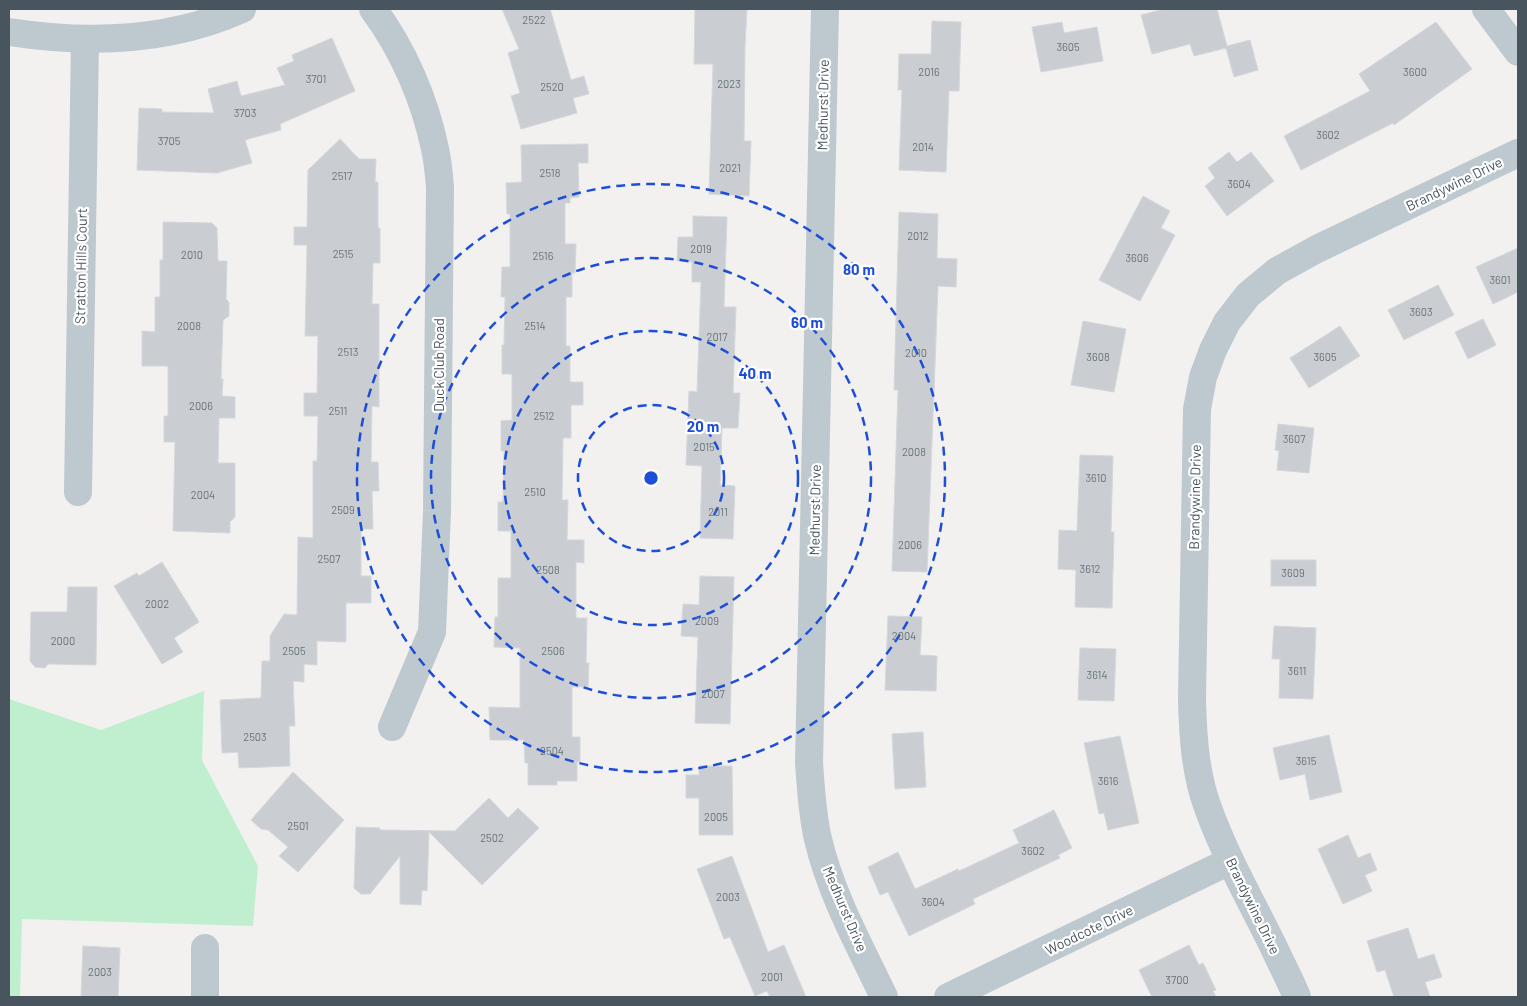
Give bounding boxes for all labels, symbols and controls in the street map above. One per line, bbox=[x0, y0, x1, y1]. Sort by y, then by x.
house number: 2522 bbox=[522, 13, 546, 26]
house number: 3605 bbox=[1056, 40, 1080, 53]
street label: Medhurst Drive bbox=[813, 59, 832, 151]
house number: 2016 bbox=[918, 65, 940, 78]
house number: 3600 bbox=[1403, 65, 1427, 78]
house number: 3701 bbox=[306, 72, 326, 85]
house number: 2023 bbox=[717, 77, 741, 90]
house number: 2520 bbox=[540, 80, 564, 93]
house number: 3703 bbox=[234, 106, 256, 119]
house number: 3602 bbox=[1316, 128, 1340, 141]
house number: 3705 bbox=[158, 134, 181, 147]
house number: 2014 bbox=[912, 140, 934, 153]
street label: Brandywine Drive bbox=[1403, 153, 1505, 214]
house number: 2021 bbox=[719, 161, 741, 174]
house number: 2518 bbox=[540, 166, 561, 179]
house number: 2517 bbox=[332, 169, 352, 182]
house number: 3604 bbox=[1227, 177, 1251, 190]
street label: Stratton Hills Court bbox=[71, 208, 90, 324]
house number: 2012 bbox=[907, 229, 929, 242]
house number: 2019 bbox=[690, 242, 712, 255]
house number: 2515 bbox=[333, 247, 354, 260]
house number: 2010 bbox=[181, 248, 203, 261]
house number: 2516 bbox=[533, 249, 554, 262]
house number: 3606 bbox=[1125, 251, 1149, 264]
text: 80 m bbox=[843, 260, 875, 278]
house number: 3601 bbox=[1489, 273, 1511, 286]
house number: 3603 bbox=[1409, 305, 1433, 318]
text: 60 m bbox=[791, 313, 823, 331]
street label: Duck Club Road bbox=[430, 318, 447, 412]
house number: 2008 bbox=[177, 319, 201, 332]
house number: 2514 bbox=[524, 319, 546, 332]
house number: 2017 bbox=[707, 330, 727, 343]
house number: 2513 bbox=[338, 345, 358, 358]
house number: 2010 bbox=[905, 346, 927, 359]
house number: 3608 bbox=[1086, 350, 1110, 363]
house number: 3605 bbox=[1313, 350, 1337, 363]
text: 40 m bbox=[738, 364, 772, 382]
house number: 2006 bbox=[189, 399, 213, 412]
house number: 2511 bbox=[329, 404, 347, 417]
house number: 2512 bbox=[534, 409, 555, 422]
text: 20 m bbox=[687, 417, 719, 435]
house number: 3607 bbox=[1283, 432, 1305, 445]
house number: 2015 bbox=[693, 440, 715, 453]
street label: Brandywine Drive bbox=[1185, 444, 1204, 550]
house number: 2008 bbox=[902, 445, 926, 458]
street label: Medhurst Drive bbox=[805, 464, 824, 556]
centre of rings bbox=[642, 469, 660, 487]
house number: 3610 bbox=[1085, 471, 1107, 484]
house number: 2510 bbox=[524, 485, 546, 498]
house number: 2004 bbox=[191, 488, 215, 501]
house number: 2509 bbox=[331, 503, 355, 516]
house number: 2011 bbox=[708, 505, 728, 518]
house number: 2006 bbox=[898, 538, 922, 551]
house number: 2507 bbox=[318, 552, 340, 565]
house number: 3612 bbox=[1080, 562, 1101, 575]
house number: 2508 bbox=[536, 563, 560, 576]
house number: 3609 bbox=[1281, 566, 1305, 579]
house number: 2002 bbox=[145, 597, 169, 610]
house number: 2009 bbox=[695, 614, 719, 627]
house number: 2004 bbox=[892, 629, 916, 642]
house number: 2000 bbox=[51, 634, 75, 647]
house number: 2505 bbox=[282, 644, 306, 657]
house number: 2506 bbox=[541, 644, 565, 657]
house number: 3611 bbox=[1288, 664, 1306, 677]
house number: 3614 bbox=[1086, 668, 1108, 681]
house number: 2007 bbox=[701, 687, 725, 700]
house number: 2503 bbox=[243, 730, 267, 743]
house number: 2504 bbox=[540, 744, 564, 757]
house number: 3615 bbox=[1296, 754, 1317, 767]
house number: 3616 bbox=[1098, 774, 1119, 787]
house number: 2005 bbox=[704, 810, 728, 823]
house number: 2501 bbox=[287, 819, 309, 832]
house number: 2502 bbox=[480, 831, 504, 844]
house number: 3602 bbox=[1021, 844, 1045, 857]
street label: Brandywine Drive bbox=[1223, 855, 1284, 957]
street label: Medhurst Drive bbox=[820, 864, 871, 954]
house number: 2003 bbox=[716, 890, 740, 903]
house number: 3604 bbox=[921, 895, 945, 908]
street label: Woodcote Drive bbox=[1042, 901, 1135, 958]
house number: 2003 bbox=[88, 965, 112, 978]
house number: 2001 bbox=[761, 970, 783, 983]
house number: 3700 bbox=[1165, 973, 1189, 986]

